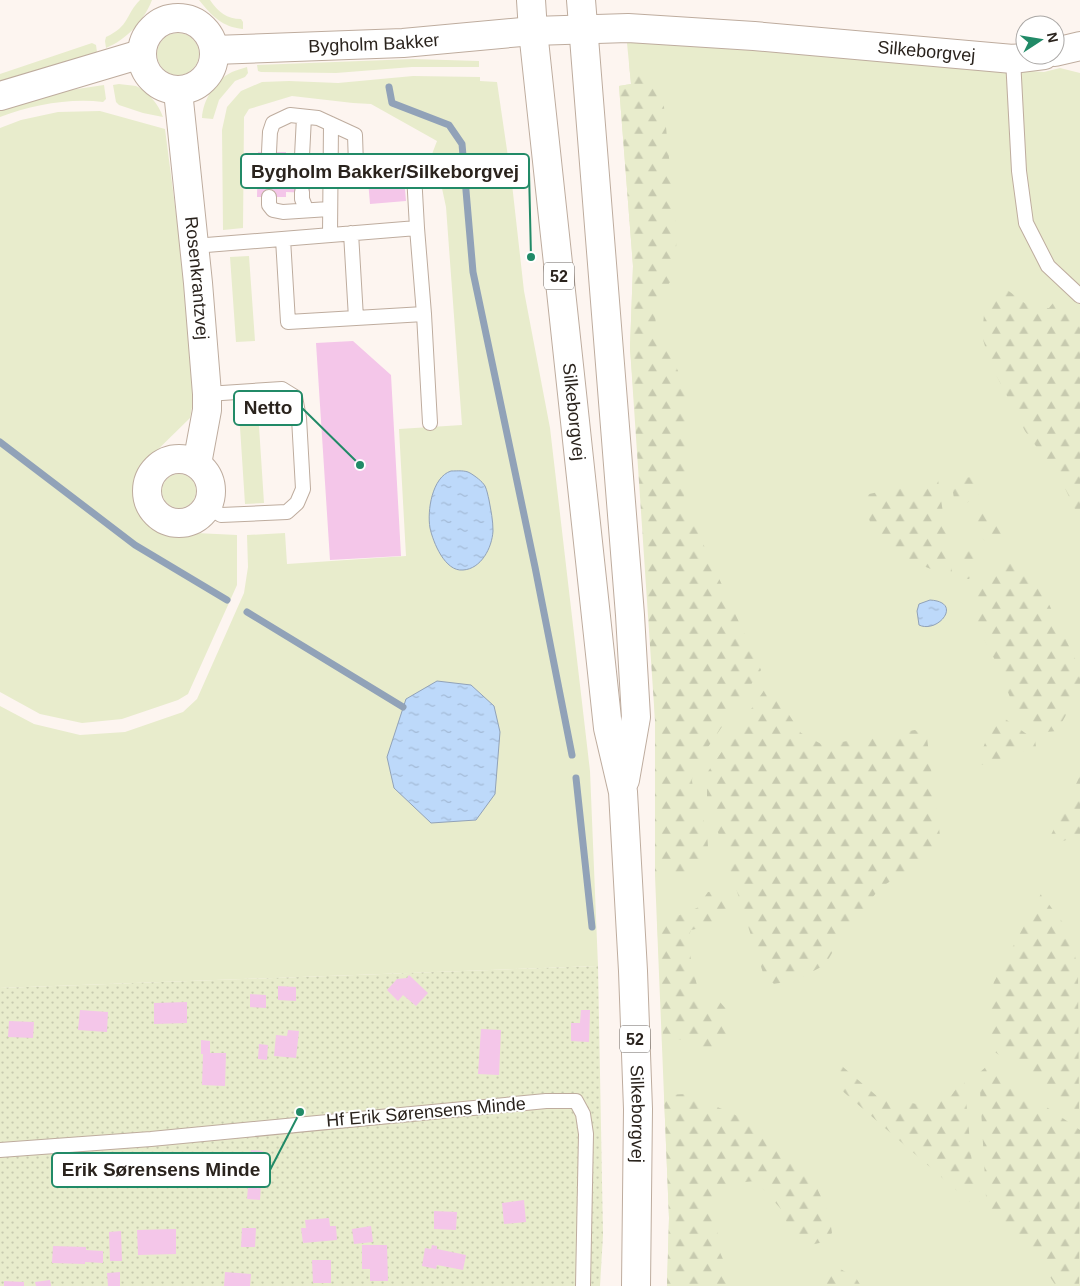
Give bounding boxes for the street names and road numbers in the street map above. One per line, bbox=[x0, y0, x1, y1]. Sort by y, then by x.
street label: Bygholm Bakker bbox=[308, 30, 440, 56]
street label: Silkeborgvej bbox=[877, 37, 976, 66]
street label: Rosenkrantzvej bbox=[181, 215, 213, 341]
road number: 52 bbox=[544, 262, 574, 290]
street label: Silkeborgvej bbox=[559, 362, 589, 462]
road number: 52 bbox=[620, 1026, 650, 1052]
street label: Silkeborgvej bbox=[626, 1064, 648, 1163]
street label: Hf Erik Sørensens Minde bbox=[325, 1093, 527, 1131]

